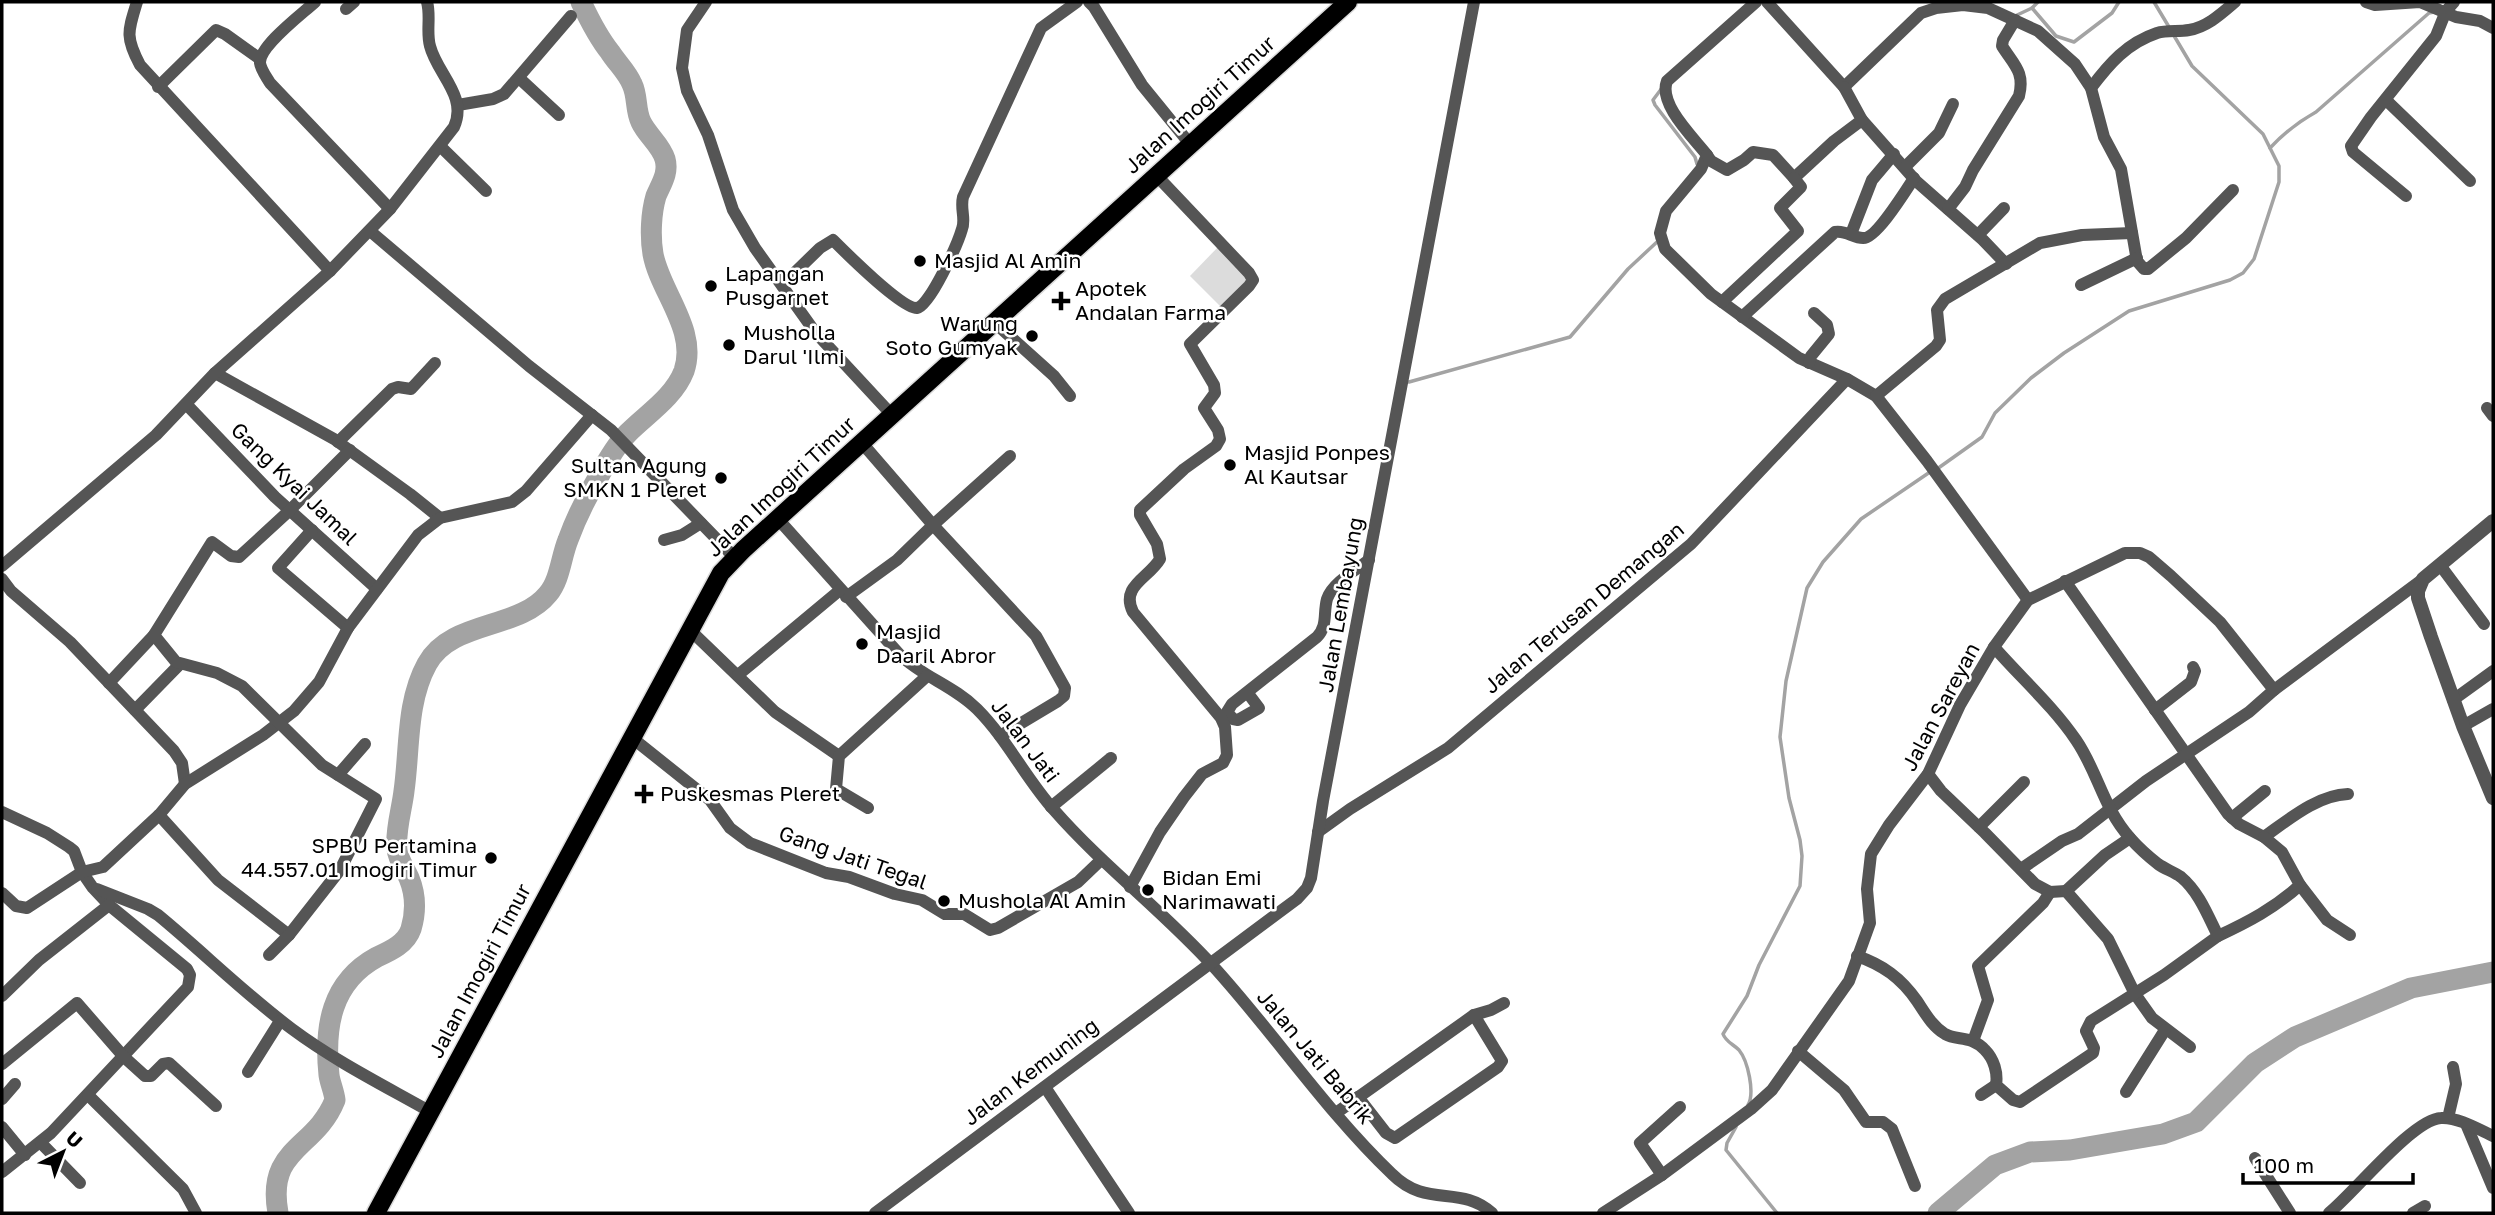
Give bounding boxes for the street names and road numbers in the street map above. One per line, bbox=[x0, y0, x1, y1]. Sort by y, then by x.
street label: Jalan Imogiri Timur bbox=[1119, 30, 1280, 179]
street label: Jalan Imogiri Timur bbox=[701, 411, 860, 562]
street label: Gang Kyai Jamal bbox=[226, 416, 363, 550]
street label: Jalan Lembayung bbox=[1312, 515, 1368, 694]
street label: Jalan Terusan Demangan bbox=[1478, 516, 1689, 699]
street label: Jalan Sareyan bbox=[1895, 638, 1985, 775]
street label: Jalan Jati bbox=[986, 694, 1066, 787]
street label: Gang Jati Tegal bbox=[776, 820, 931, 895]
street label: Jalan Imogiri Timur bbox=[422, 879, 536, 1062]
street label: Jalan Jati Babrik bbox=[1252, 984, 1380, 1129]
street label: Jalan Kemuning bbox=[958, 1012, 1103, 1130]

